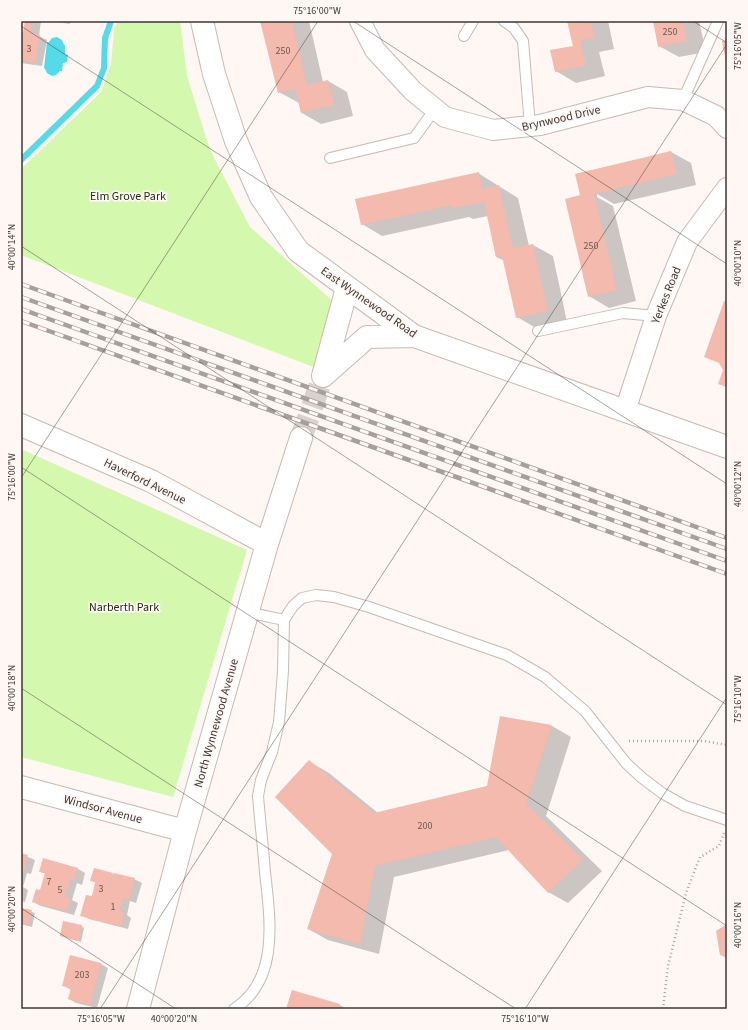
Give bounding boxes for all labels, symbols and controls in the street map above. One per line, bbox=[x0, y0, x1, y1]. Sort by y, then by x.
text: 75°16'00"W bbox=[293, 4, 341, 18]
text: 75°16'05"W bbox=[731, 22, 745, 70]
house number: 250 bbox=[663, 25, 677, 39]
house number: 3 bbox=[27, 42, 32, 56]
house number: 250 bbox=[276, 44, 290, 58]
street label: Brynwood Drive bbox=[520, 101, 602, 136]
park label: Elm Grove Park bbox=[90, 188, 166, 205]
text: 40°00'14"N bbox=[5, 224, 19, 270]
house number: 250 bbox=[584, 239, 598, 253]
text: 40°00'10"N bbox=[731, 240, 745, 286]
street label: East Wynnewood Road bbox=[317, 263, 420, 342]
street label: Yerkes Road bbox=[647, 264, 686, 327]
text: 75°16'00"W bbox=[5, 453, 19, 501]
street label: Haverford Avenue bbox=[101, 454, 189, 509]
text: 40°00'12"N bbox=[731, 461, 745, 507]
park label: Narberth Park bbox=[89, 599, 159, 616]
street label: North Wynnewood Avenue bbox=[190, 657, 243, 790]
text: 40°00'18"N bbox=[5, 665, 19, 711]
text: 75°16'10"W bbox=[731, 675, 745, 723]
street label: Windsor Avenue bbox=[62, 791, 144, 828]
house number: 200 bbox=[418, 819, 432, 833]
house number: 7 bbox=[47, 875, 52, 889]
house number: 3 bbox=[99, 882, 104, 896]
house number: 5 bbox=[58, 883, 63, 897]
text: 40°00'20"N bbox=[5, 886, 19, 932]
house number: 1 bbox=[111, 900, 116, 914]
text: 40°00'16"N bbox=[731, 902, 745, 948]
house number: 203 bbox=[75, 968, 89, 982]
text: 75°16'05"W bbox=[77, 1012, 125, 1026]
text: 40°00'20"N bbox=[151, 1012, 197, 1026]
text: 75°16'10"W bbox=[501, 1012, 549, 1026]

